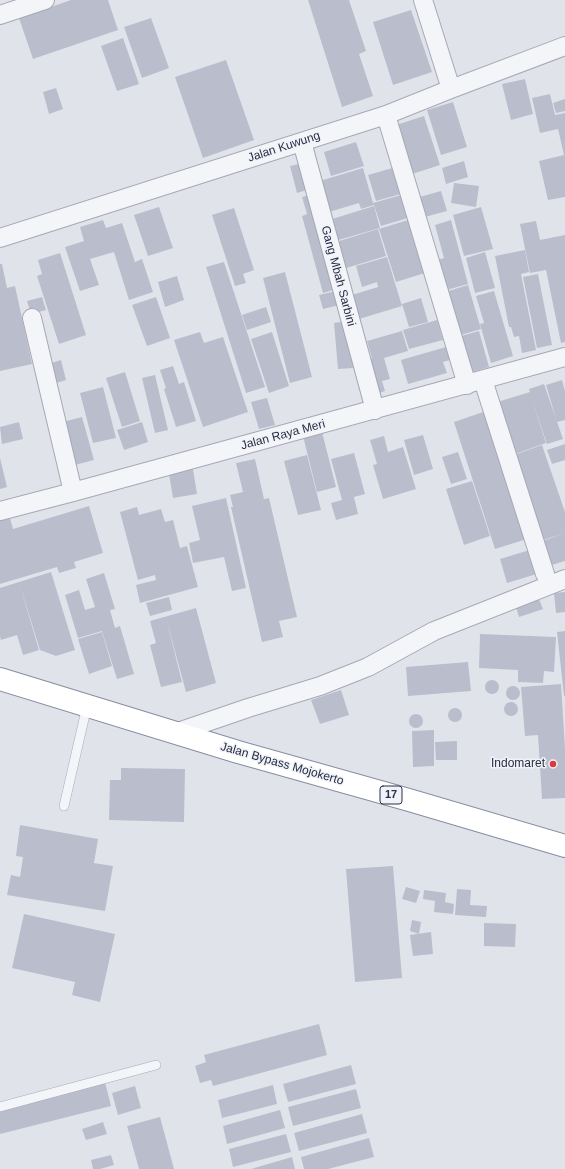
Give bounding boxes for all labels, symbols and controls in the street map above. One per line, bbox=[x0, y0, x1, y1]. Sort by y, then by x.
street label: Jalan Kuwung bbox=[246, 129, 322, 165]
street label: Gang Mbah Sarbini bbox=[318, 224, 358, 328]
street label: Jalan Raya Meri bbox=[239, 417, 327, 453]
street label: Jalan Bypass Mojokerto bbox=[219, 740, 345, 788]
place label: Indomaret bbox=[491, 757, 545, 771]
marker: Indomaret bbox=[548, 759, 558, 769]
road number: 17 bbox=[380, 786, 402, 804]

